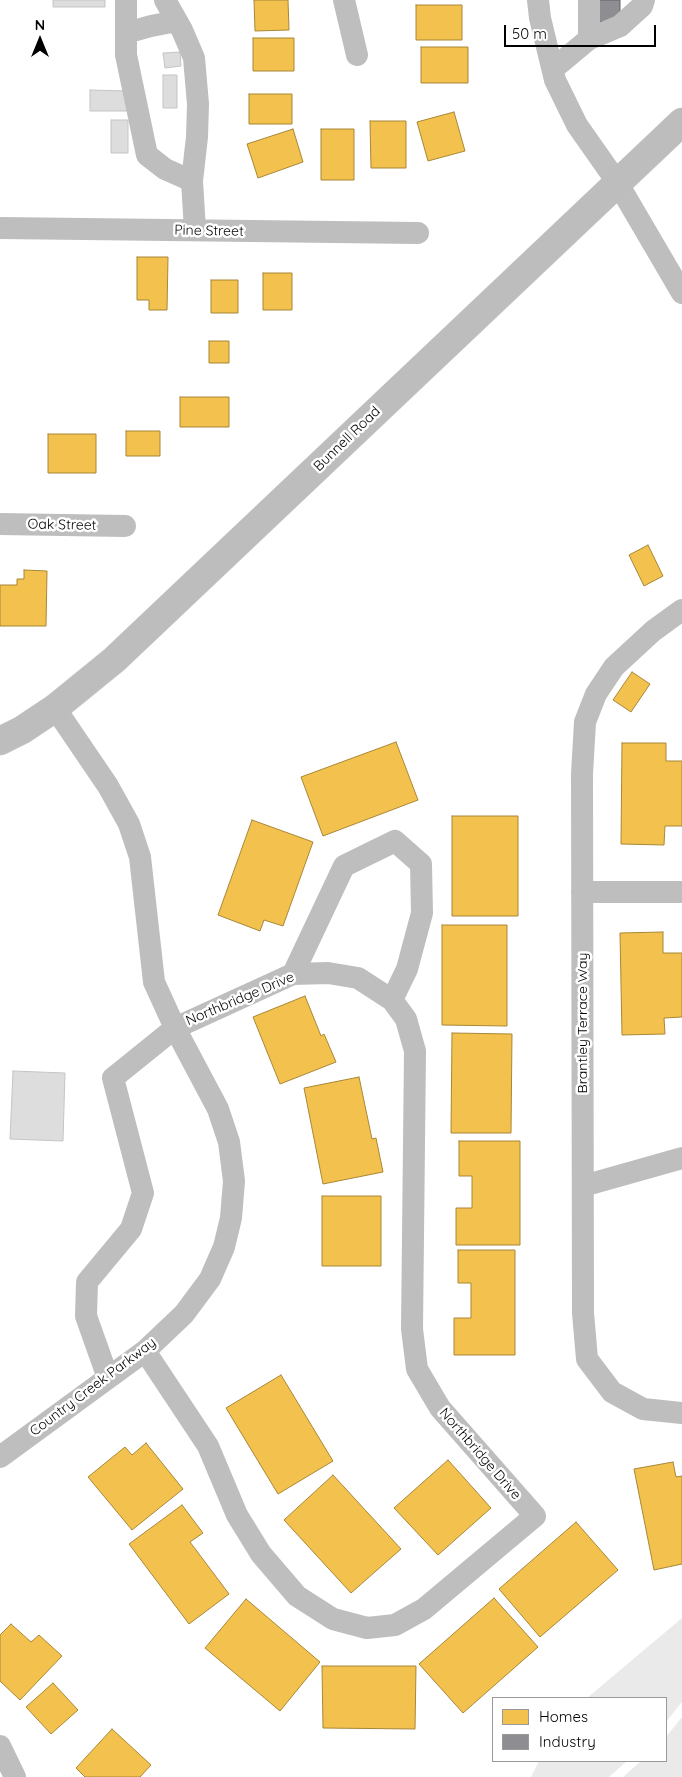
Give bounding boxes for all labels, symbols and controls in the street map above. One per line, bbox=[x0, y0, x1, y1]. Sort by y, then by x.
north arrow bbox=[15, 15, 65, 65]
scale bar bbox=[507, 15, 660, 47]
text: N bbox=[35, 16, 45, 34]
text: 50 m bbox=[512, 24, 547, 43]
street label: Pine Street bbox=[174, 222, 244, 240]
street label: Bunnell Road bbox=[310, 403, 384, 475]
street label: Oak Street bbox=[27, 516, 97, 534]
street label: Brantley Terrace Way bbox=[575, 953, 591, 1093]
street label: Northbridge Drive bbox=[183, 969, 297, 1029]
street label: Country Creek Parkway bbox=[27, 1334, 159, 1440]
street label: Northbridge Drive bbox=[436, 1405, 524, 1503]
legend bbox=[492, 1697, 667, 1762]
text: Homes bbox=[539, 1707, 588, 1726]
text: Industry bbox=[539, 1732, 596, 1751]

